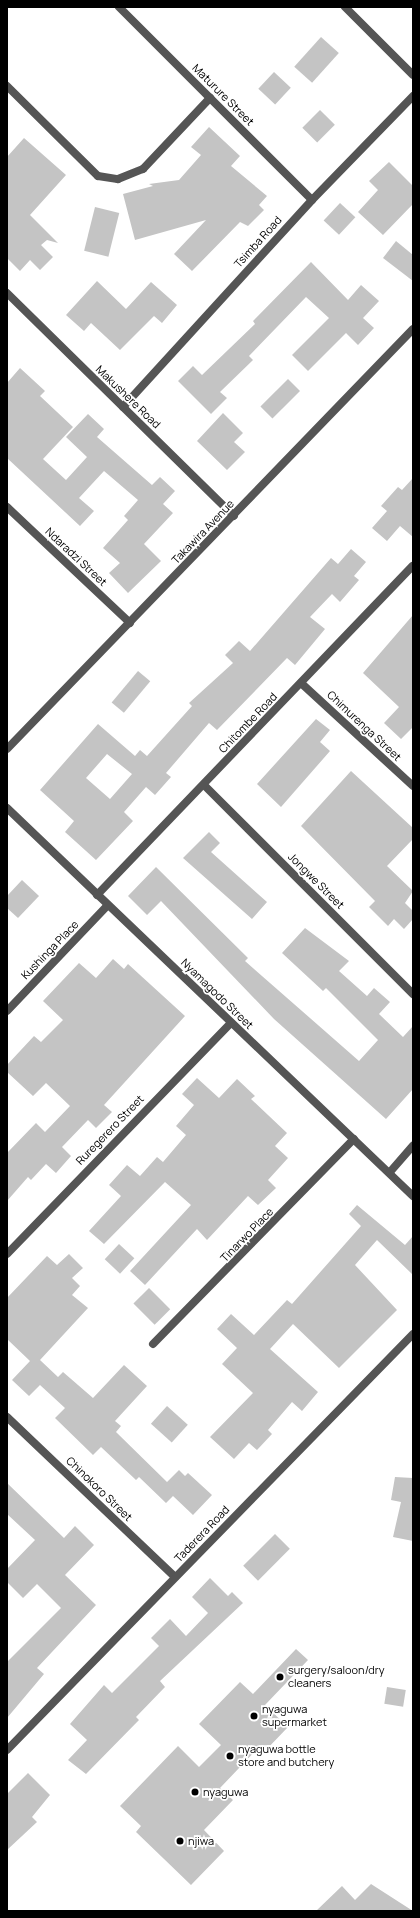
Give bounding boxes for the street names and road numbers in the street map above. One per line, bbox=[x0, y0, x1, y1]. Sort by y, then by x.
street label: Maturure Street bbox=[189, 61, 257, 129]
street label: Tsimba Road bbox=[232, 214, 284, 270]
street label: Makushere Road bbox=[93, 363, 163, 431]
street label: Takawira Avenue bbox=[169, 497, 237, 567]
street label: Ndaradzi Street bbox=[42, 525, 110, 589]
street label: Chimurenga Street bbox=[324, 688, 404, 764]
street label: Chitombe Road bbox=[216, 690, 280, 756]
street label: Jongwe Street bbox=[285, 850, 347, 912]
street label: Kushinga Place bbox=[19, 918, 81, 982]
street label: Nyamagodo Street bbox=[178, 956, 256, 1032]
street label: Ruregerero Street bbox=[73, 1092, 147, 1168]
street label: Tinarwo Place bbox=[218, 1205, 276, 1265]
street label: Chinokoro Street bbox=[63, 1454, 135, 1524]
street label: Taderera Road bbox=[172, 1503, 232, 1565]

